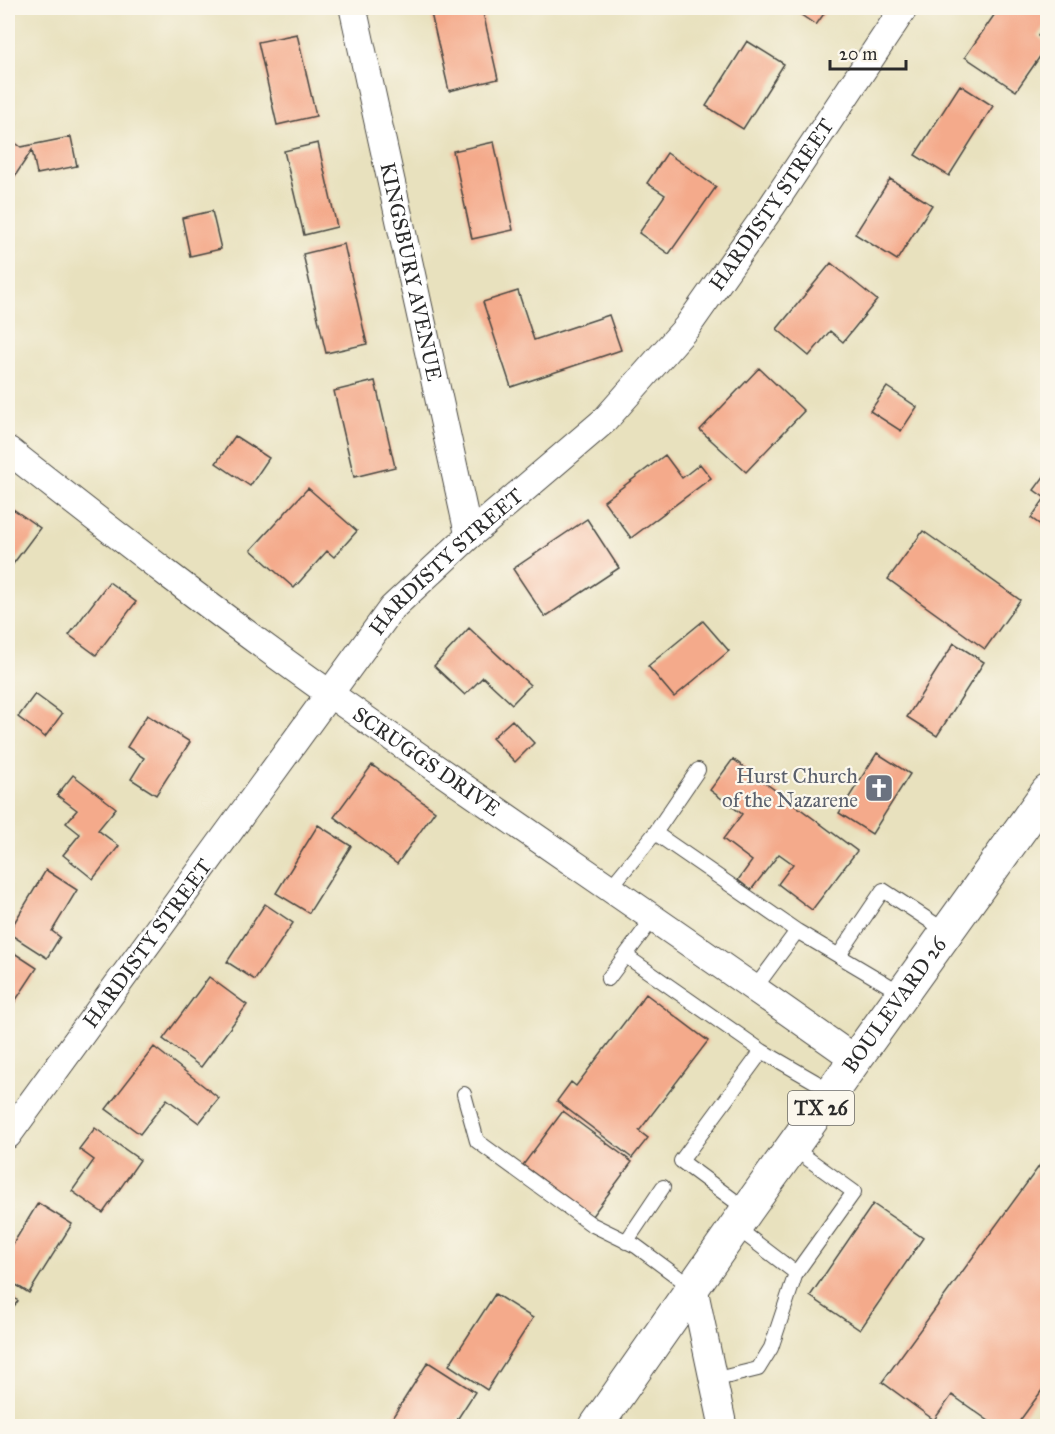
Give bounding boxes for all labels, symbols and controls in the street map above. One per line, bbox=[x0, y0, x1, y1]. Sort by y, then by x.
scale bar bbox=[830, 33, 906, 71]
text: 20 m bbox=[839, 43, 877, 65]
street label: HARDISTY STREET bbox=[704, 114, 840, 296]
street label: KINGSBURY AVENUE bbox=[374, 160, 448, 383]
street label: HARDISTY STREET bbox=[364, 483, 528, 640]
street label: SCRUGGS DRIVE bbox=[348, 701, 505, 822]
place label: Hurst Church of the Nazarene bbox=[722, 763, 858, 813]
church icon: Hurst Church of the Nazarene bbox=[863, 772, 895, 804]
street label: HARDISTY STREET bbox=[77, 854, 218, 1033]
street label: BOULEVARD 26 bbox=[837, 931, 953, 1078]
road number: TX 26 bbox=[788, 1091, 854, 1125]

